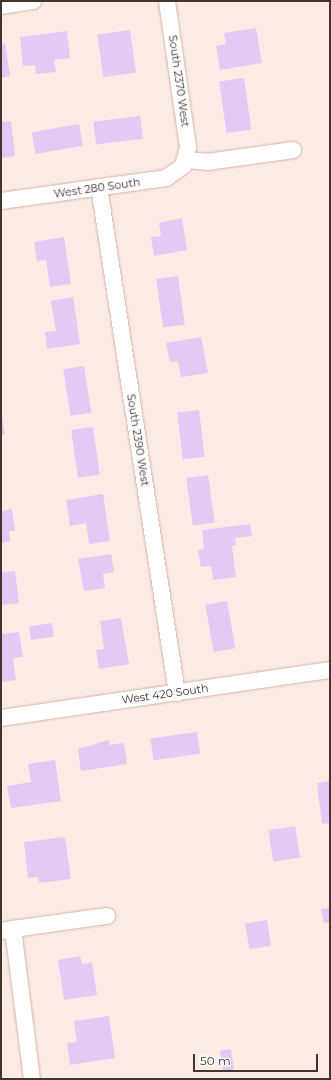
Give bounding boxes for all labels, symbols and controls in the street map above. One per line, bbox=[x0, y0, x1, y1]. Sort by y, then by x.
street label: South 2370 West bbox=[166, 34, 192, 128]
street label: West 280 South bbox=[53, 175, 141, 201]
street label: South 2390 West bbox=[124, 393, 152, 487]
street label: West 420 South bbox=[121, 681, 209, 707]
scale bar bbox=[195, 1046, 320, 1072]
text: 50 m bbox=[200, 1053, 231, 1068]

